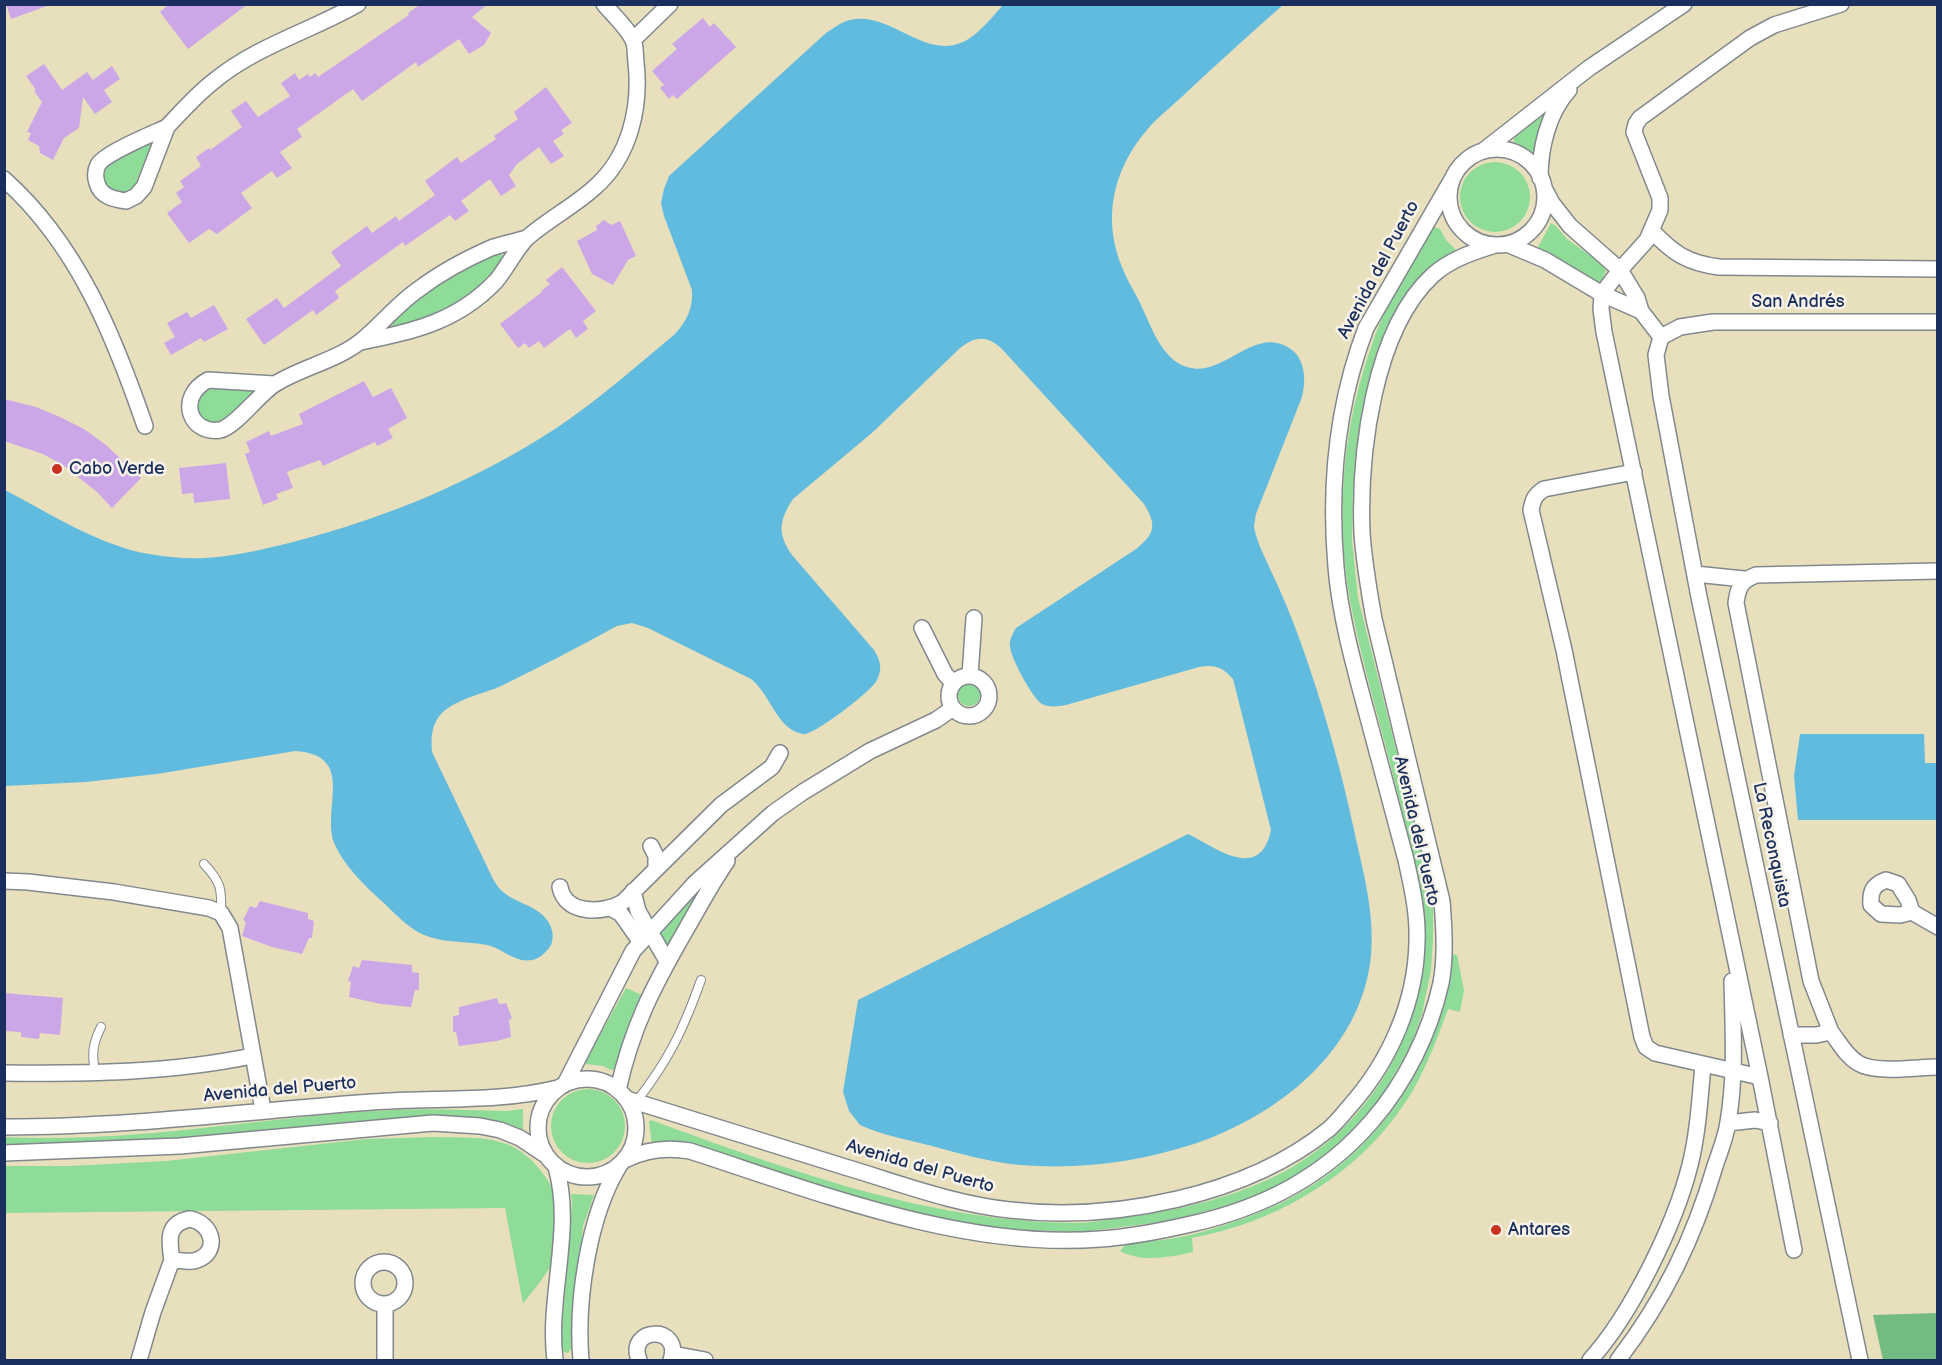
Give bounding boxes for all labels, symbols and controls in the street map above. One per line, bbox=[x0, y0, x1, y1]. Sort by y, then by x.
street label: Avenida del Puerto bbox=[1334, 197, 1424, 343]
street label: San Andrés bbox=[1751, 291, 1845, 313]
place label: Cabo Verde bbox=[69, 458, 165, 480]
marker: Cabo Verde bbox=[50, 462, 64, 476]
street label: Avenida del Puerto bbox=[1388, 754, 1444, 908]
street label: La Reconquista bbox=[1747, 781, 1795, 909]
street label: Avenida del Puerto bbox=[203, 1073, 357, 1107]
street label: Avenida del Puerto bbox=[843, 1136, 997, 1198]
place label: Antares bbox=[1508, 1219, 1570, 1241]
marker: Antares bbox=[1489, 1223, 1503, 1237]

